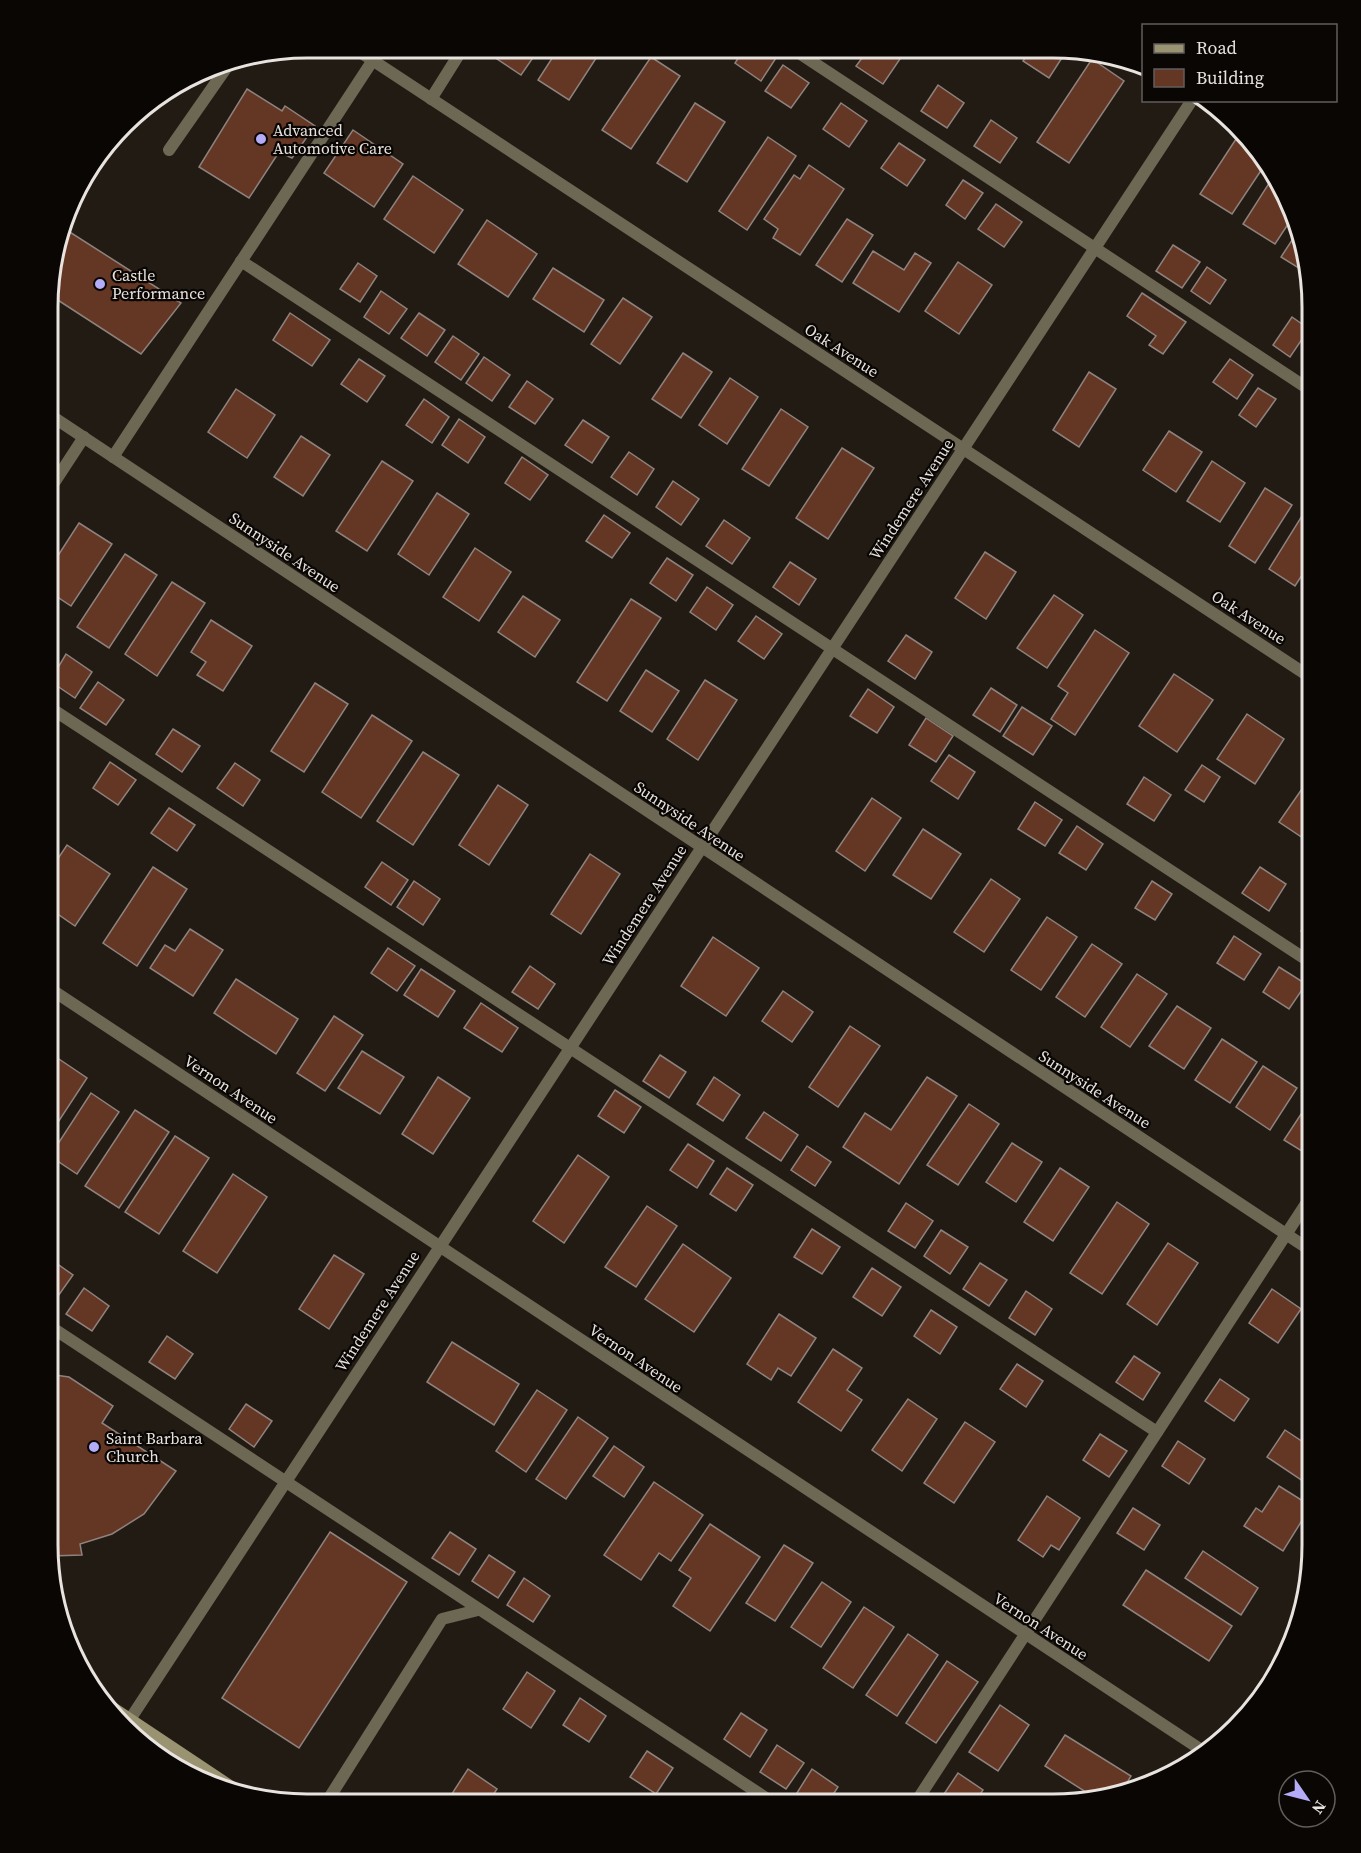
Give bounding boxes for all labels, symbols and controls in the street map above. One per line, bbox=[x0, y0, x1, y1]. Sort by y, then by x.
legend bbox=[1142, 24, 1337, 102]
text: Road bbox=[1196, 35, 1237, 60]
text: Building bbox=[1196, 65, 1264, 90]
place label: Advanced Automotive Care bbox=[273, 119, 392, 159]
marker: Advanced Automotive Care bbox=[254, 132, 268, 146]
place label: Castle Performance bbox=[112, 264, 205, 304]
marker: Castle Performance bbox=[93, 277, 107, 291]
street label: Oak Avenue bbox=[801, 318, 883, 382]
street label: Windemere Avenue bbox=[864, 434, 958, 564]
street label: Sunnyside Avenue bbox=[225, 507, 345, 597]
street label: Oak Avenue bbox=[1208, 585, 1290, 649]
street label: Sunnyside Avenue bbox=[630, 776, 750, 866]
street label: Windemere Avenue bbox=[597, 840, 691, 970]
street label: Sunnyside Avenue bbox=[1035, 1045, 1155, 1133]
street label: Vernon Avenue bbox=[180, 1049, 282, 1129]
street label: Windemere Avenue bbox=[330, 1246, 424, 1376]
street label: Vernon Avenue bbox=[585, 1318, 687, 1398]
place label: Saint Barbara Church bbox=[106, 1427, 203, 1467]
marker: Saint Barbara Church bbox=[87, 1440, 101, 1454]
street label: Vernon Avenue bbox=[989, 1587, 1093, 1665]
north arrow bbox=[1277, 1769, 1337, 1829]
text: N bbox=[1307, 1797, 1332, 1819]

